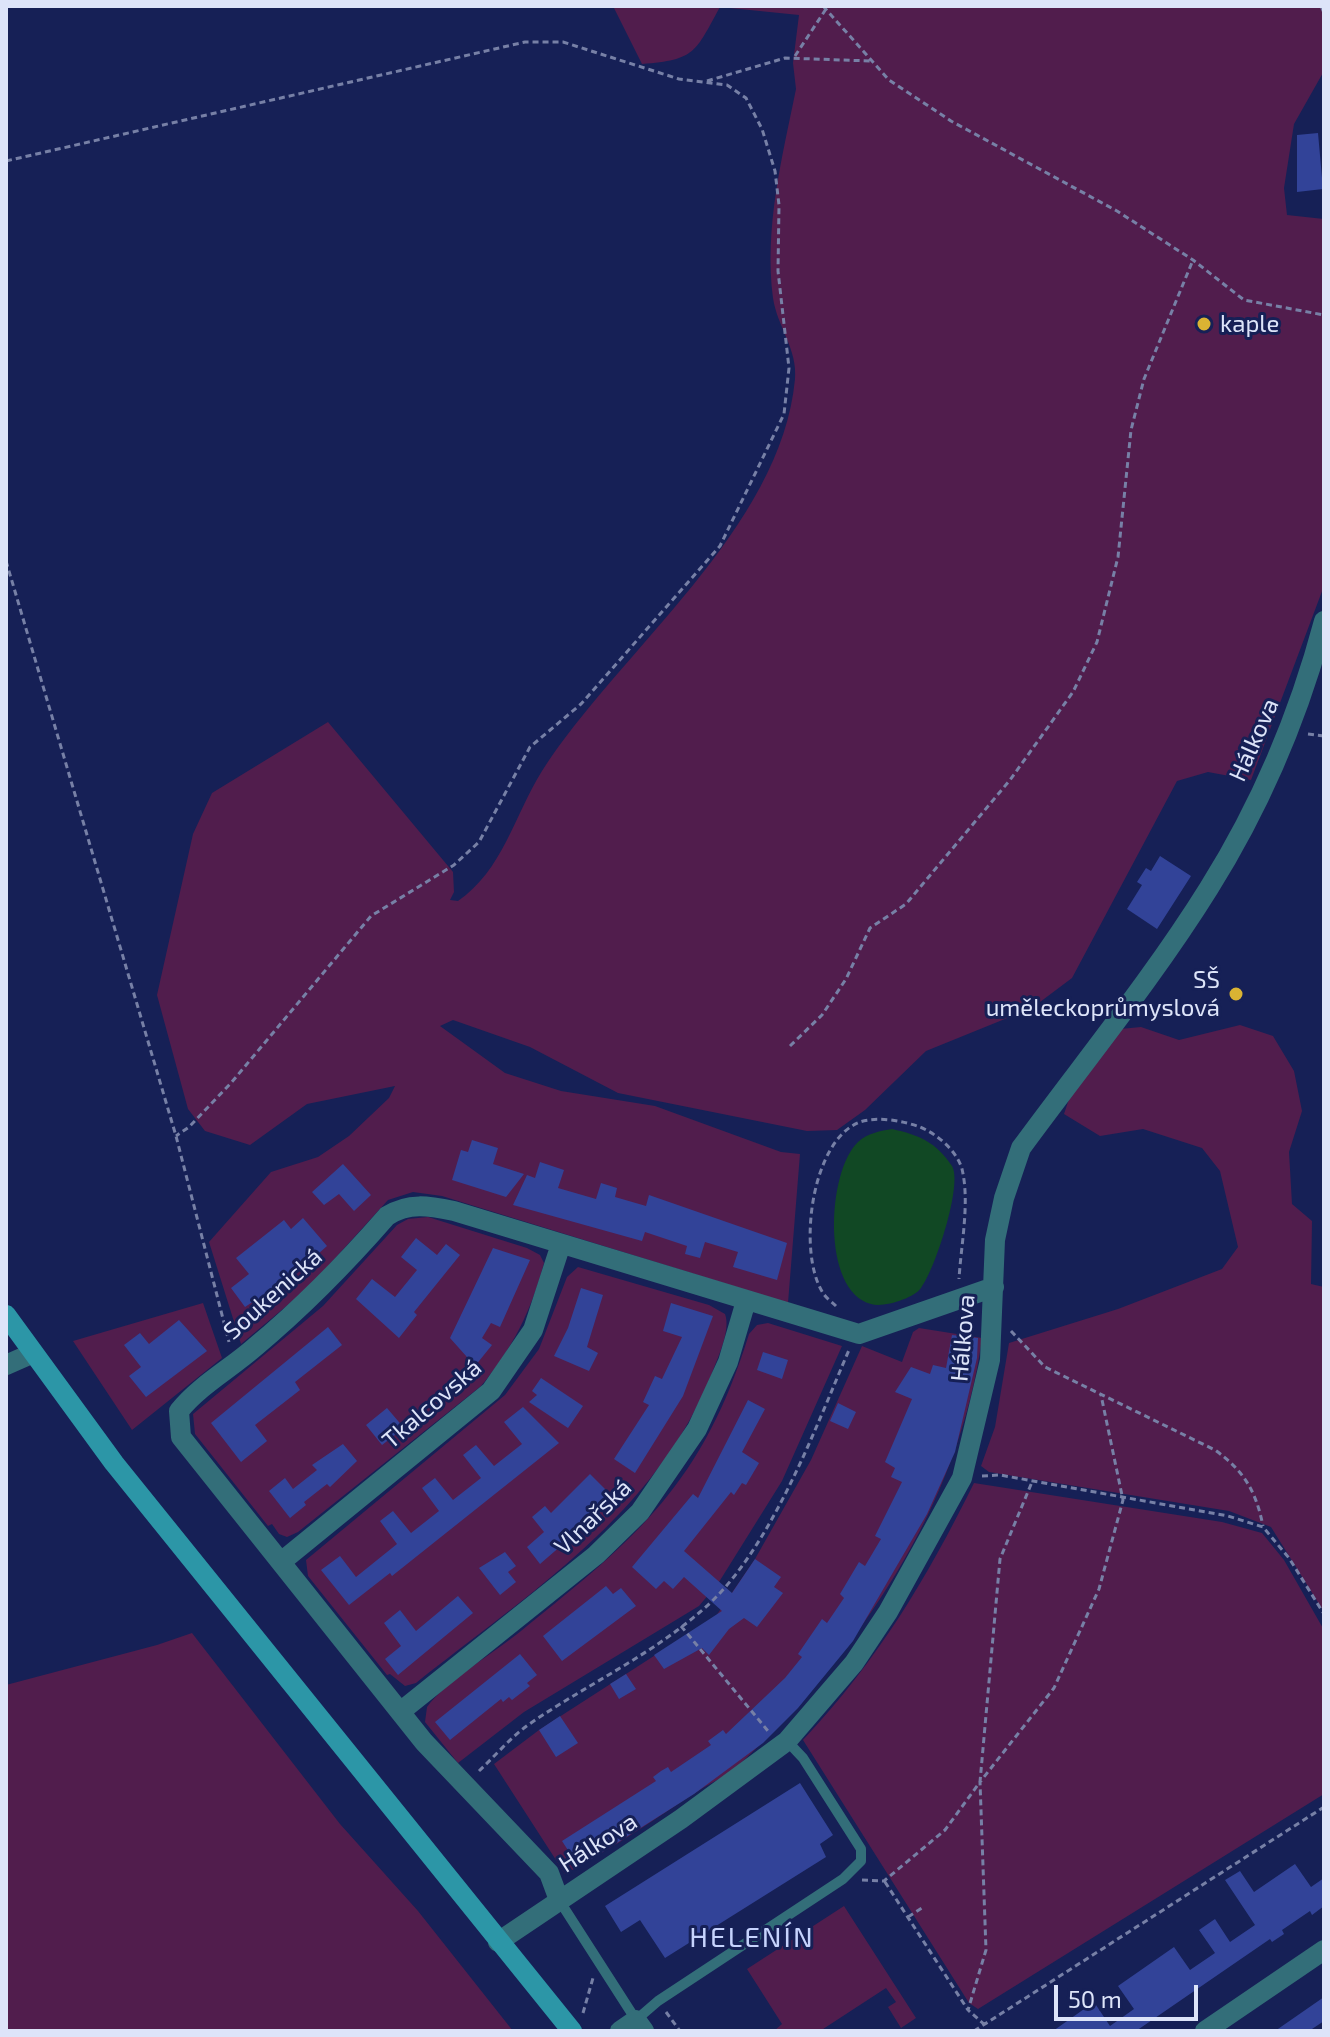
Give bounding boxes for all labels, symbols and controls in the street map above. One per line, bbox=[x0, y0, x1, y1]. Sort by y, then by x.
place label: kaple bbox=[1220, 310, 1279, 338]
marker: kaple bbox=[1195, 315, 1213, 333]
street label: Hálkova bbox=[1223, 694, 1285, 786]
place label: SŠ uměleckoprůmyslová bbox=[986, 966, 1220, 1022]
marker: SŠ uměleckoprůmyslová bbox=[1227, 985, 1245, 1003]
street label: Soukenická bbox=[218, 1242, 328, 1346]
street label: Hálkova bbox=[945, 1293, 981, 1383]
street label: Tkalcovská bbox=[377, 1353, 487, 1455]
street label: Vlnařská bbox=[548, 1473, 638, 1561]
street label: Hálkova bbox=[553, 1807, 643, 1879]
district label: HELENÍN bbox=[689, 1921, 815, 1955]
scale bar bbox=[1058, 1969, 1202, 2019]
text: 50 m bbox=[1068, 1984, 1122, 2013]

